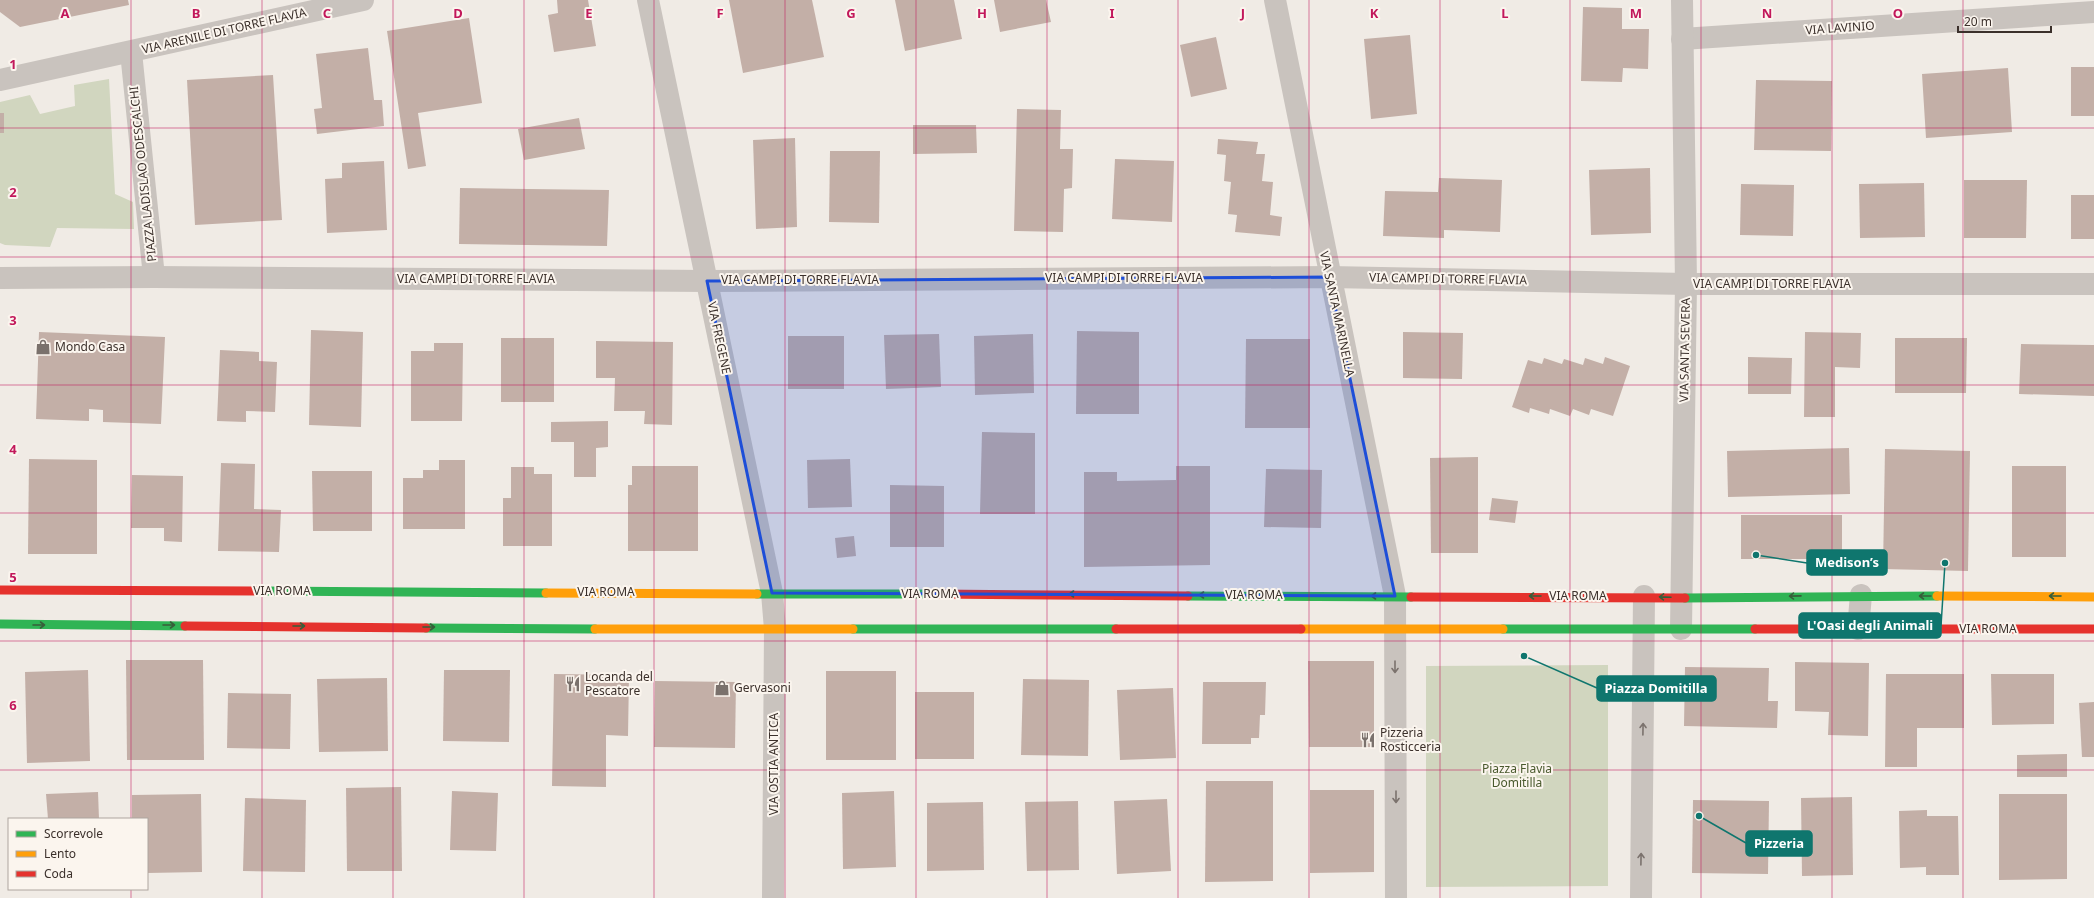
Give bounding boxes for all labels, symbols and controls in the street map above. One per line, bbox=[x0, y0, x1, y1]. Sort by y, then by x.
street label: VIA ARENILE DI TORRE FLAVIA bbox=[140, 3, 308, 58]
text: A bbox=[61, 4, 70, 22]
text: B bbox=[192, 4, 200, 22]
text: C bbox=[323, 4, 331, 22]
text: D bbox=[453, 4, 463, 22]
text: E bbox=[585, 4, 593, 22]
text: F bbox=[716, 4, 724, 22]
text: G bbox=[846, 4, 856, 22]
text: H bbox=[977, 4, 987, 22]
text: I bbox=[1109, 4, 1115, 22]
text: J bbox=[1240, 4, 1245, 22]
text: K bbox=[1370, 4, 1379, 22]
text: L bbox=[1501, 4, 1509, 22]
text: M bbox=[1630, 4, 1642, 22]
text: N bbox=[1762, 4, 1772, 22]
text: O bbox=[1893, 4, 1903, 22]
scale bar bbox=[1958, 8, 2051, 34]
text: 20 m bbox=[1964, 13, 1992, 30]
street label: VIA LAVINIO bbox=[1805, 17, 1875, 38]
text: 1 bbox=[9, 55, 17, 73]
street label: PIAZZA LADISLAO ODESCALCHI bbox=[125, 85, 160, 263]
text: 2 bbox=[9, 183, 17, 201]
street label: VIA SANTA MARINELLA bbox=[1316, 249, 1359, 379]
street label: VIA CAMPI DI TORRE FLAVIA bbox=[1045, 269, 1203, 286]
street label: VIA CAMPI DI TORRE FLAVIA bbox=[1369, 269, 1527, 288]
street label: VIA CAMPI DI TORRE FLAVIA bbox=[397, 270, 555, 287]
street label: VIA CAMPI DI TORRE FLAVIA bbox=[721, 271, 879, 288]
street label: VIA CAMPI DI TORRE FLAVIA bbox=[1693, 275, 1851, 292]
street label: VIA SANTA SEVERA bbox=[1675, 297, 1694, 402]
street label: VIA FREGENE bbox=[704, 300, 735, 376]
text: 3 bbox=[9, 311, 17, 329]
shop icon: Mondo Casa bbox=[34, 338, 52, 356]
place label: Mondo Casa bbox=[55, 338, 125, 355]
text: 4 bbox=[9, 440, 17, 458]
callout: Medison’s bbox=[1807, 550, 1887, 575]
text: Medison’s bbox=[1815, 553, 1879, 571]
text: 5 bbox=[9, 568, 17, 586]
street label: VIA ROMA bbox=[253, 582, 311, 599]
street label: VIA ROMA bbox=[577, 583, 635, 600]
street label: VIA ROMA bbox=[901, 585, 959, 602]
street label: VIA ROMA bbox=[1225, 586, 1283, 603]
street label: VIA ROMA bbox=[1549, 587, 1607, 604]
one-way arrow bbox=[1069, 590, 1082, 598]
one-way arrow bbox=[1199, 591, 1212, 599]
one-way arrow bbox=[1371, 592, 1384, 600]
one-way arrow bbox=[1529, 592, 1542, 600]
one-way arrow bbox=[1789, 592, 1802, 600]
one-way arrow bbox=[1919, 592, 1932, 600]
one-way arrow bbox=[2049, 592, 2062, 600]
one-way arrow bbox=[1659, 593, 1672, 601]
callout: L'Oasi degli Animali bbox=[1799, 613, 1941, 638]
text: L'Oasi degli Animali bbox=[1807, 616, 1933, 634]
street label: VIA ROMA bbox=[1959, 620, 2017, 637]
one-way arrow bbox=[32, 621, 45, 628]
one-way arrow bbox=[162, 621, 175, 629]
one-way arrow bbox=[292, 622, 305, 630]
one-way arrow bbox=[422, 623, 435, 631]
one-way arrow bbox=[1391, 660, 1399, 673]
place label: Locanda del Pescatore bbox=[585, 668, 653, 699]
restaurant icon: Locanda del Pescatore bbox=[564, 675, 582, 693]
callout: Piazza Domitilla bbox=[1597, 676, 1716, 701]
shop icon: Gervasoni bbox=[713, 679, 731, 697]
place label: Gervasoni bbox=[734, 679, 791, 696]
text: Piazza Domitilla bbox=[1605, 679, 1708, 697]
text: 6 bbox=[9, 696, 17, 714]
street label: VIA OSTIA ANTICA bbox=[765, 713, 782, 815]
one-way arrow bbox=[1639, 723, 1647, 736]
place label: Pizzeria Rosticceria bbox=[1380, 724, 1441, 755]
restaurant icon: Pizzeria Rosticceria bbox=[1359, 731, 1377, 749]
park label: Piazza Flavia Domitilla bbox=[1482, 760, 1552, 791]
one-way arrow bbox=[1392, 790, 1400, 803]
legend bbox=[8, 818, 148, 890]
text: Scorrevole bbox=[44, 825, 103, 842]
callout: Pizzeria bbox=[1746, 831, 1812, 856]
text: Pizzeria bbox=[1754, 834, 1804, 852]
text: Lento bbox=[44, 845, 76, 862]
one-way arrow bbox=[1637, 853, 1645, 866]
text: Coda bbox=[44, 865, 73, 882]

